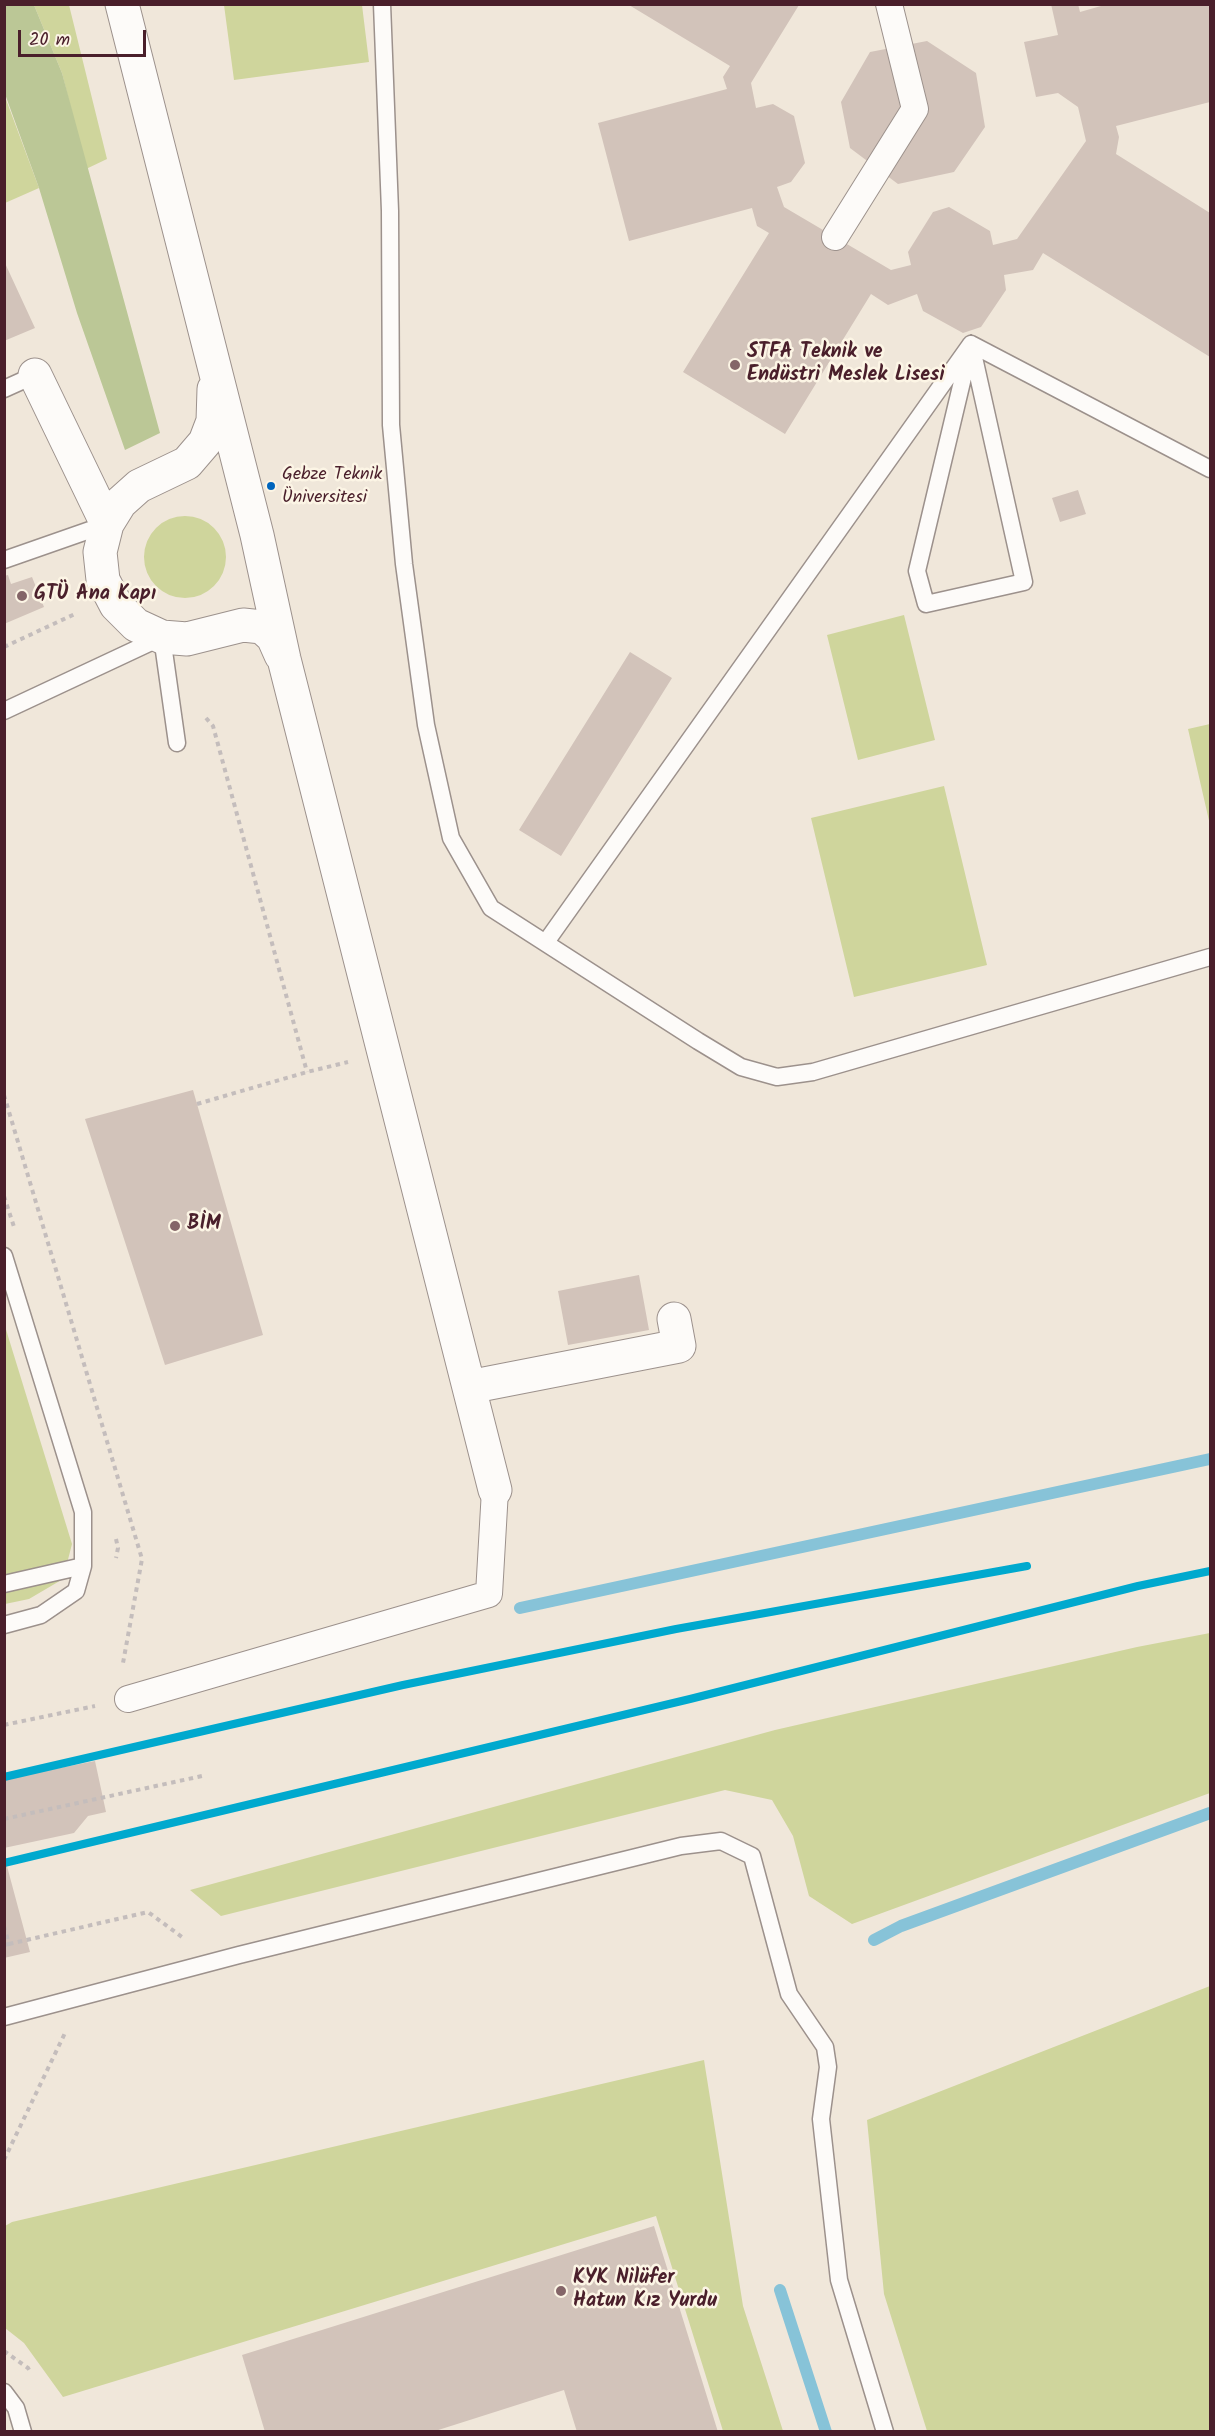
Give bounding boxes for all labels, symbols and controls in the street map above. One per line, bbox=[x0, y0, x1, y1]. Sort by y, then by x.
scale bar bbox=[21, 18, 148, 56]
text: 20 m bbox=[29, 26, 70, 55]
place label: STFA Teknik ve Endüstri Meslek Lisesi bbox=[747, 342, 945, 389]
marker: STFA Teknik ve Endüstri Meslek Lisesi bbox=[728, 358, 742, 372]
place label: Gebze Teknik Üniversitesi bbox=[282, 465, 382, 508]
marker: Gebze Teknik Üniversitesi bbox=[265, 480, 277, 492]
place label: GTÜ Ana Kapı bbox=[34, 584, 156, 608]
marker: GTÜ Ana Kapı bbox=[15, 589, 29, 603]
place label: BİM bbox=[187, 1214, 221, 1238]
marker: BİM bbox=[168, 1219, 182, 1233]
place label: KYK Nilüfer Hatun Kız Yurdu bbox=[573, 2268, 717, 2315]
marker: KYK Nilüfer Hatun Kız Yurdu bbox=[554, 2284, 568, 2298]

